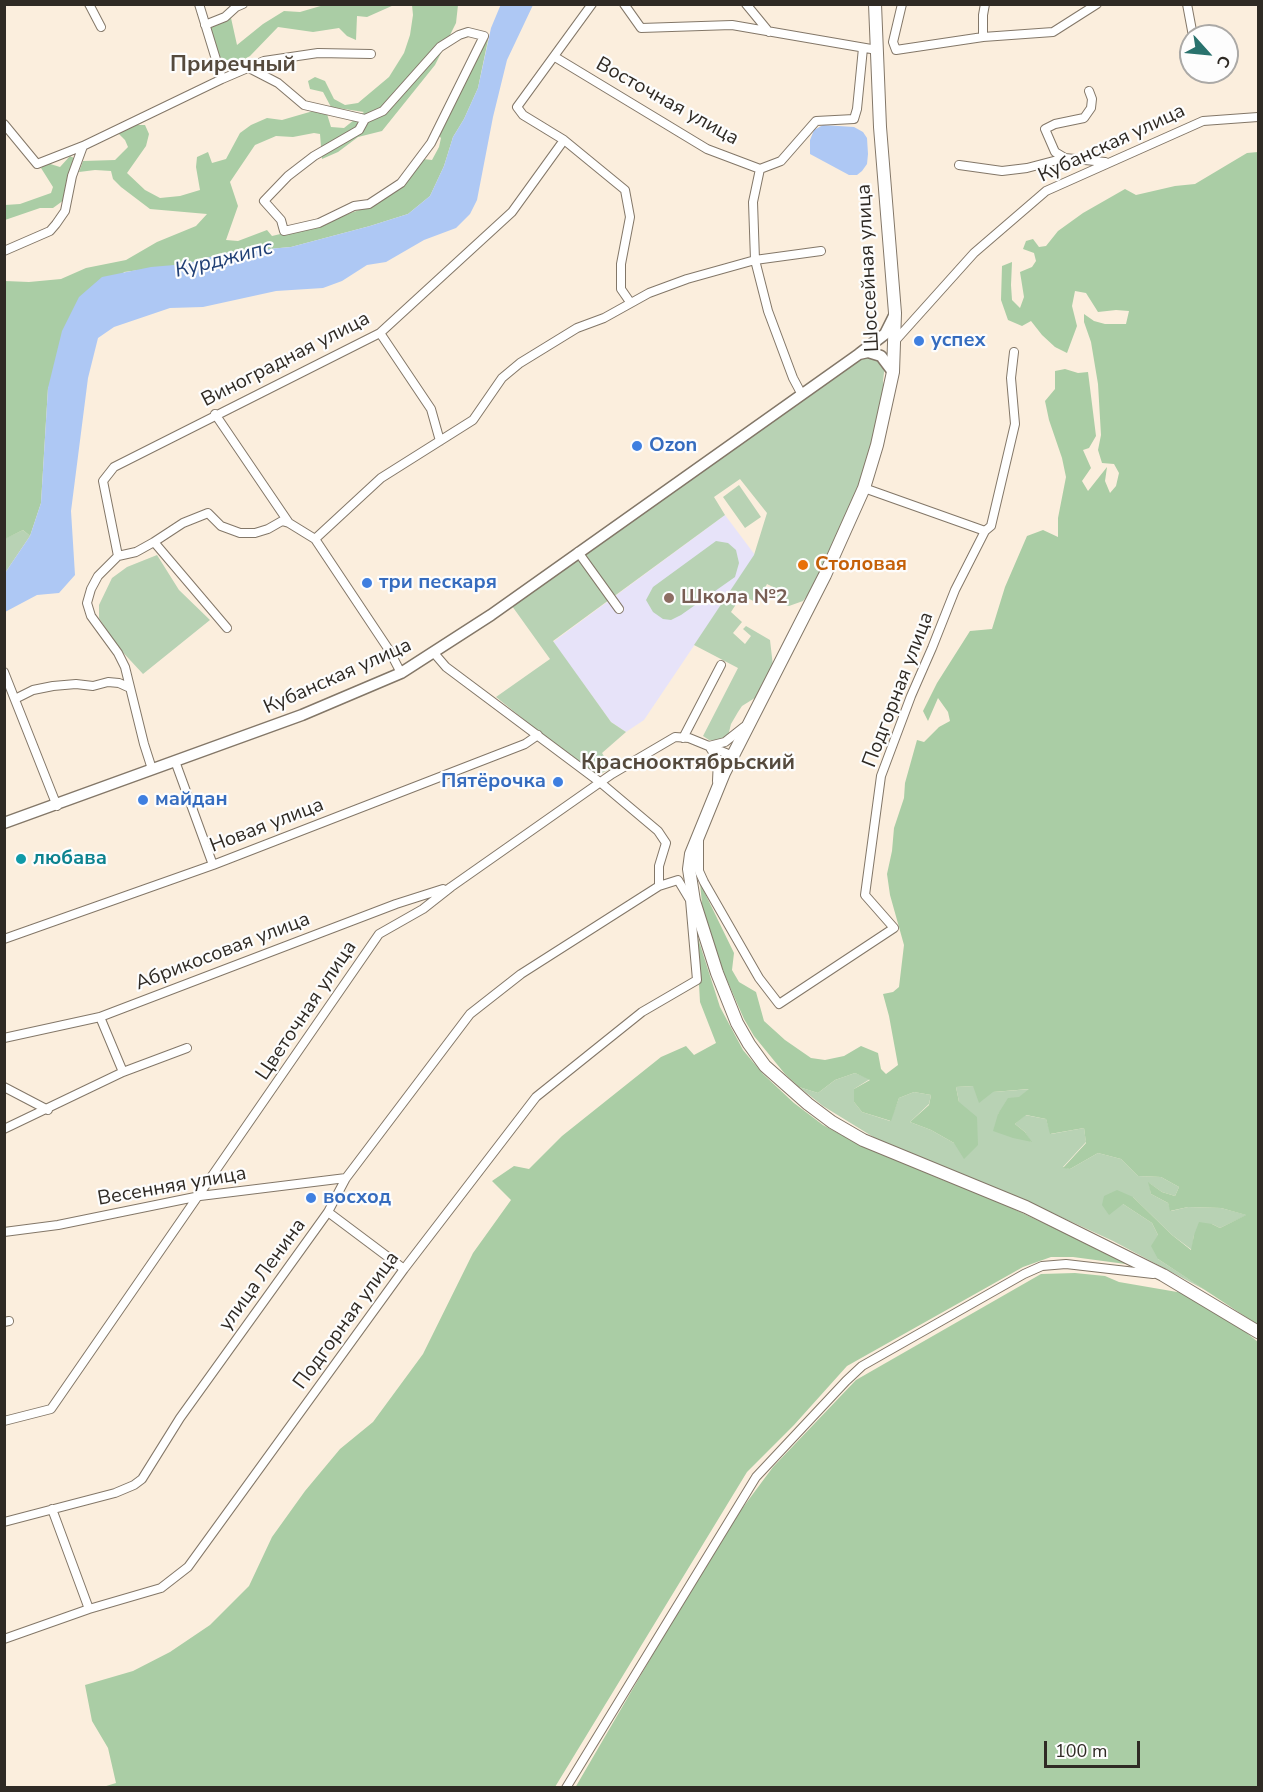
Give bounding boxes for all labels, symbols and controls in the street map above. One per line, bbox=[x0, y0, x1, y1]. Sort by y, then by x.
north arrow bbox=[1179, 24, 1239, 84]
text: С bbox=[1211, 51, 1236, 71]
district label: Приречный bbox=[170, 53, 296, 79]
street label: Восточная улица bbox=[591, 53, 743, 151]
street label: Кубанская улица bbox=[1035, 99, 1189, 189]
street label: Шоссейная улица bbox=[853, 183, 885, 353]
water label: Курджипс bbox=[173, 236, 275, 284]
street label: Виноградная улица bbox=[198, 307, 374, 413]
place label: успех bbox=[931, 329, 986, 353]
marker: успех bbox=[912, 334, 926, 348]
place label: Ozon bbox=[649, 434, 697, 458]
marker: Ozon bbox=[630, 439, 644, 453]
place label: Столовая bbox=[815, 553, 907, 577]
marker: Столовая bbox=[796, 558, 810, 572]
place label: три пескаря bbox=[379, 571, 497, 595]
marker: три пескаря bbox=[360, 576, 374, 590]
place label: Школа №2 bbox=[681, 586, 788, 610]
marker: Школа №2 bbox=[662, 591, 676, 605]
street label: Подгорная улица bbox=[858, 609, 940, 771]
street label: Кубанская улица bbox=[260, 634, 416, 720]
district label: Краснооктябрьский bbox=[581, 751, 795, 777]
place label: Пятёрочка bbox=[441, 770, 546, 794]
marker: Пятёрочка bbox=[551, 775, 565, 789]
place label: майдан bbox=[155, 788, 228, 812]
marker: майдан bbox=[136, 793, 150, 807]
street label: Новая улица bbox=[207, 793, 327, 859]
place label: любава bbox=[33, 847, 107, 871]
marker: любава bbox=[14, 852, 28, 866]
street label: Абрикосовая улица bbox=[132, 908, 314, 996]
street label: Цветочная улица bbox=[251, 937, 363, 1085]
street label: Весенняя улица bbox=[96, 1162, 248, 1212]
place label: восход bbox=[323, 1186, 391, 1210]
marker: восход bbox=[304, 1191, 318, 1205]
street label: улица Ленина bbox=[214, 1214, 312, 1336]
street label: Подгорная улица bbox=[289, 1247, 405, 1395]
scale bar bbox=[1047, 1729, 1143, 1767]
text: 100 m bbox=[1055, 1739, 1107, 1763]

